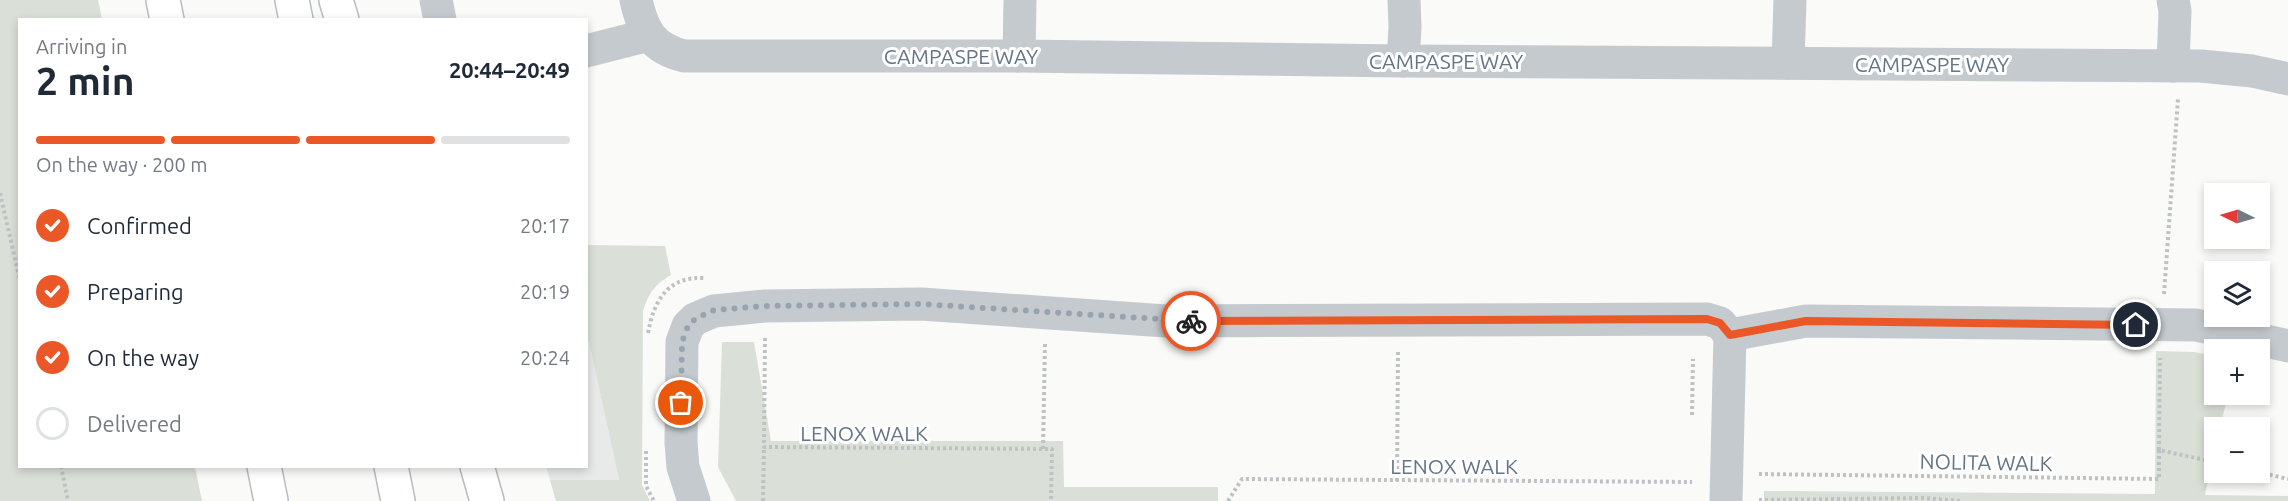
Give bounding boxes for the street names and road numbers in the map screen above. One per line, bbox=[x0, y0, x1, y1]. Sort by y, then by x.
street label: CAMPASPE WAY bbox=[884, 44, 1038, 68]
street label: CAMPASPE WAY bbox=[1369, 49, 1523, 73]
street label: CAMPASPE WAY bbox=[1855, 52, 2009, 76]
street label: LENOX WALK bbox=[800, 421, 928, 445]
street label: NOLITA WALK bbox=[1919, 449, 2053, 475]
street label: LENOX WALK bbox=[1390, 454, 1518, 478]

